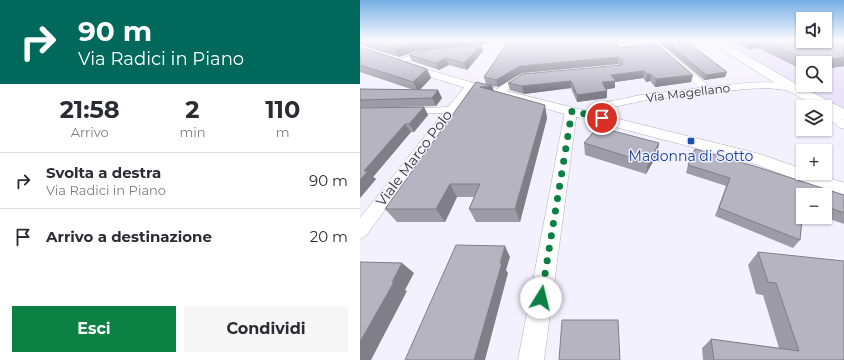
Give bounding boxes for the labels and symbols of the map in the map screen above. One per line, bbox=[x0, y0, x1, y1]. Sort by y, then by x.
street label: Via Magellano bbox=[645, 80, 731, 105]
pin bbox=[585, 101, 619, 135]
street label: Viale Marco Polo bbox=[372, 106, 456, 210]
marker: Madonna di Sotto bbox=[686, 136, 696, 146]
place label: Madonna di Sotto bbox=[629, 147, 754, 165]
position arrow bbox=[520, 277, 562, 319]

